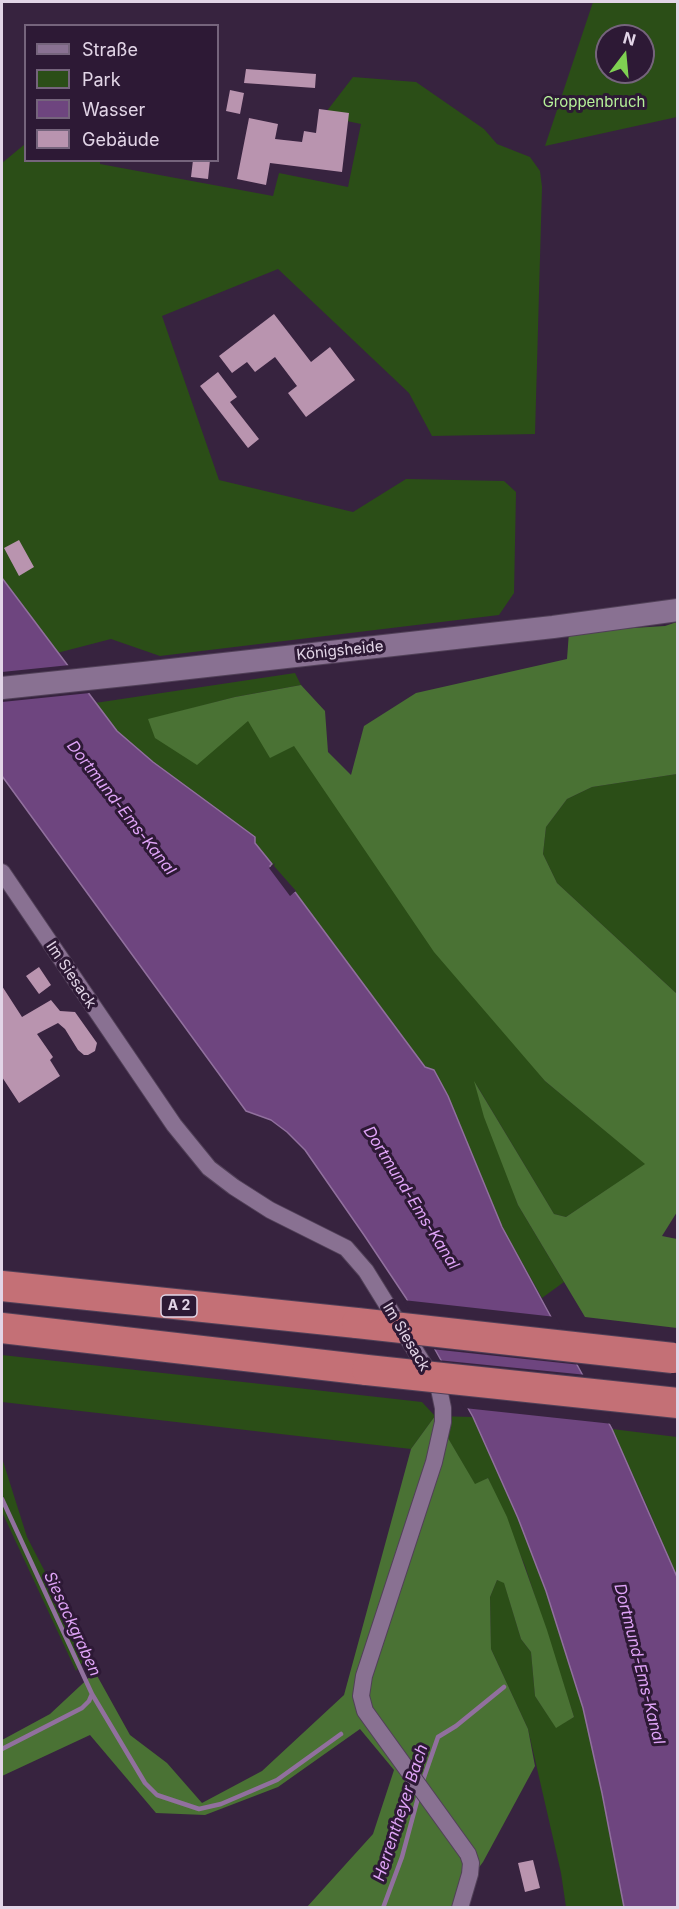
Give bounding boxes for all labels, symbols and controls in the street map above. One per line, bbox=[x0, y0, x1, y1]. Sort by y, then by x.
legend bbox=[24, 24, 219, 162]
north arrow bbox=[595, 24, 655, 84]
text: N bbox=[621, 27, 638, 50]
text: Straße bbox=[82, 39, 138, 60]
text: Park bbox=[82, 69, 121, 90]
park label: Groppenbruch bbox=[543, 93, 645, 111]
text: Wasser bbox=[82, 99, 145, 120]
text: Gebäude bbox=[82, 129, 159, 150]
street label: Königsheide bbox=[296, 637, 384, 665]
water label: Dortmund-Ems-Kanal bbox=[63, 737, 179, 879]
street label: Im Siesack bbox=[42, 938, 100, 1012]
water label: Dortmund-Ems-Kanal bbox=[359, 1123, 463, 1273]
road number: A 2 bbox=[161, 1295, 197, 1317]
street label: Im Siesack bbox=[379, 1300, 433, 1374]
water label: Siesackgraben bbox=[39, 1569, 105, 1679]
water label: Dortmund-Ems-Kanal bbox=[610, 1581, 668, 1747]
water label: Herrentheyer Bach bbox=[370, 1742, 432, 1884]

